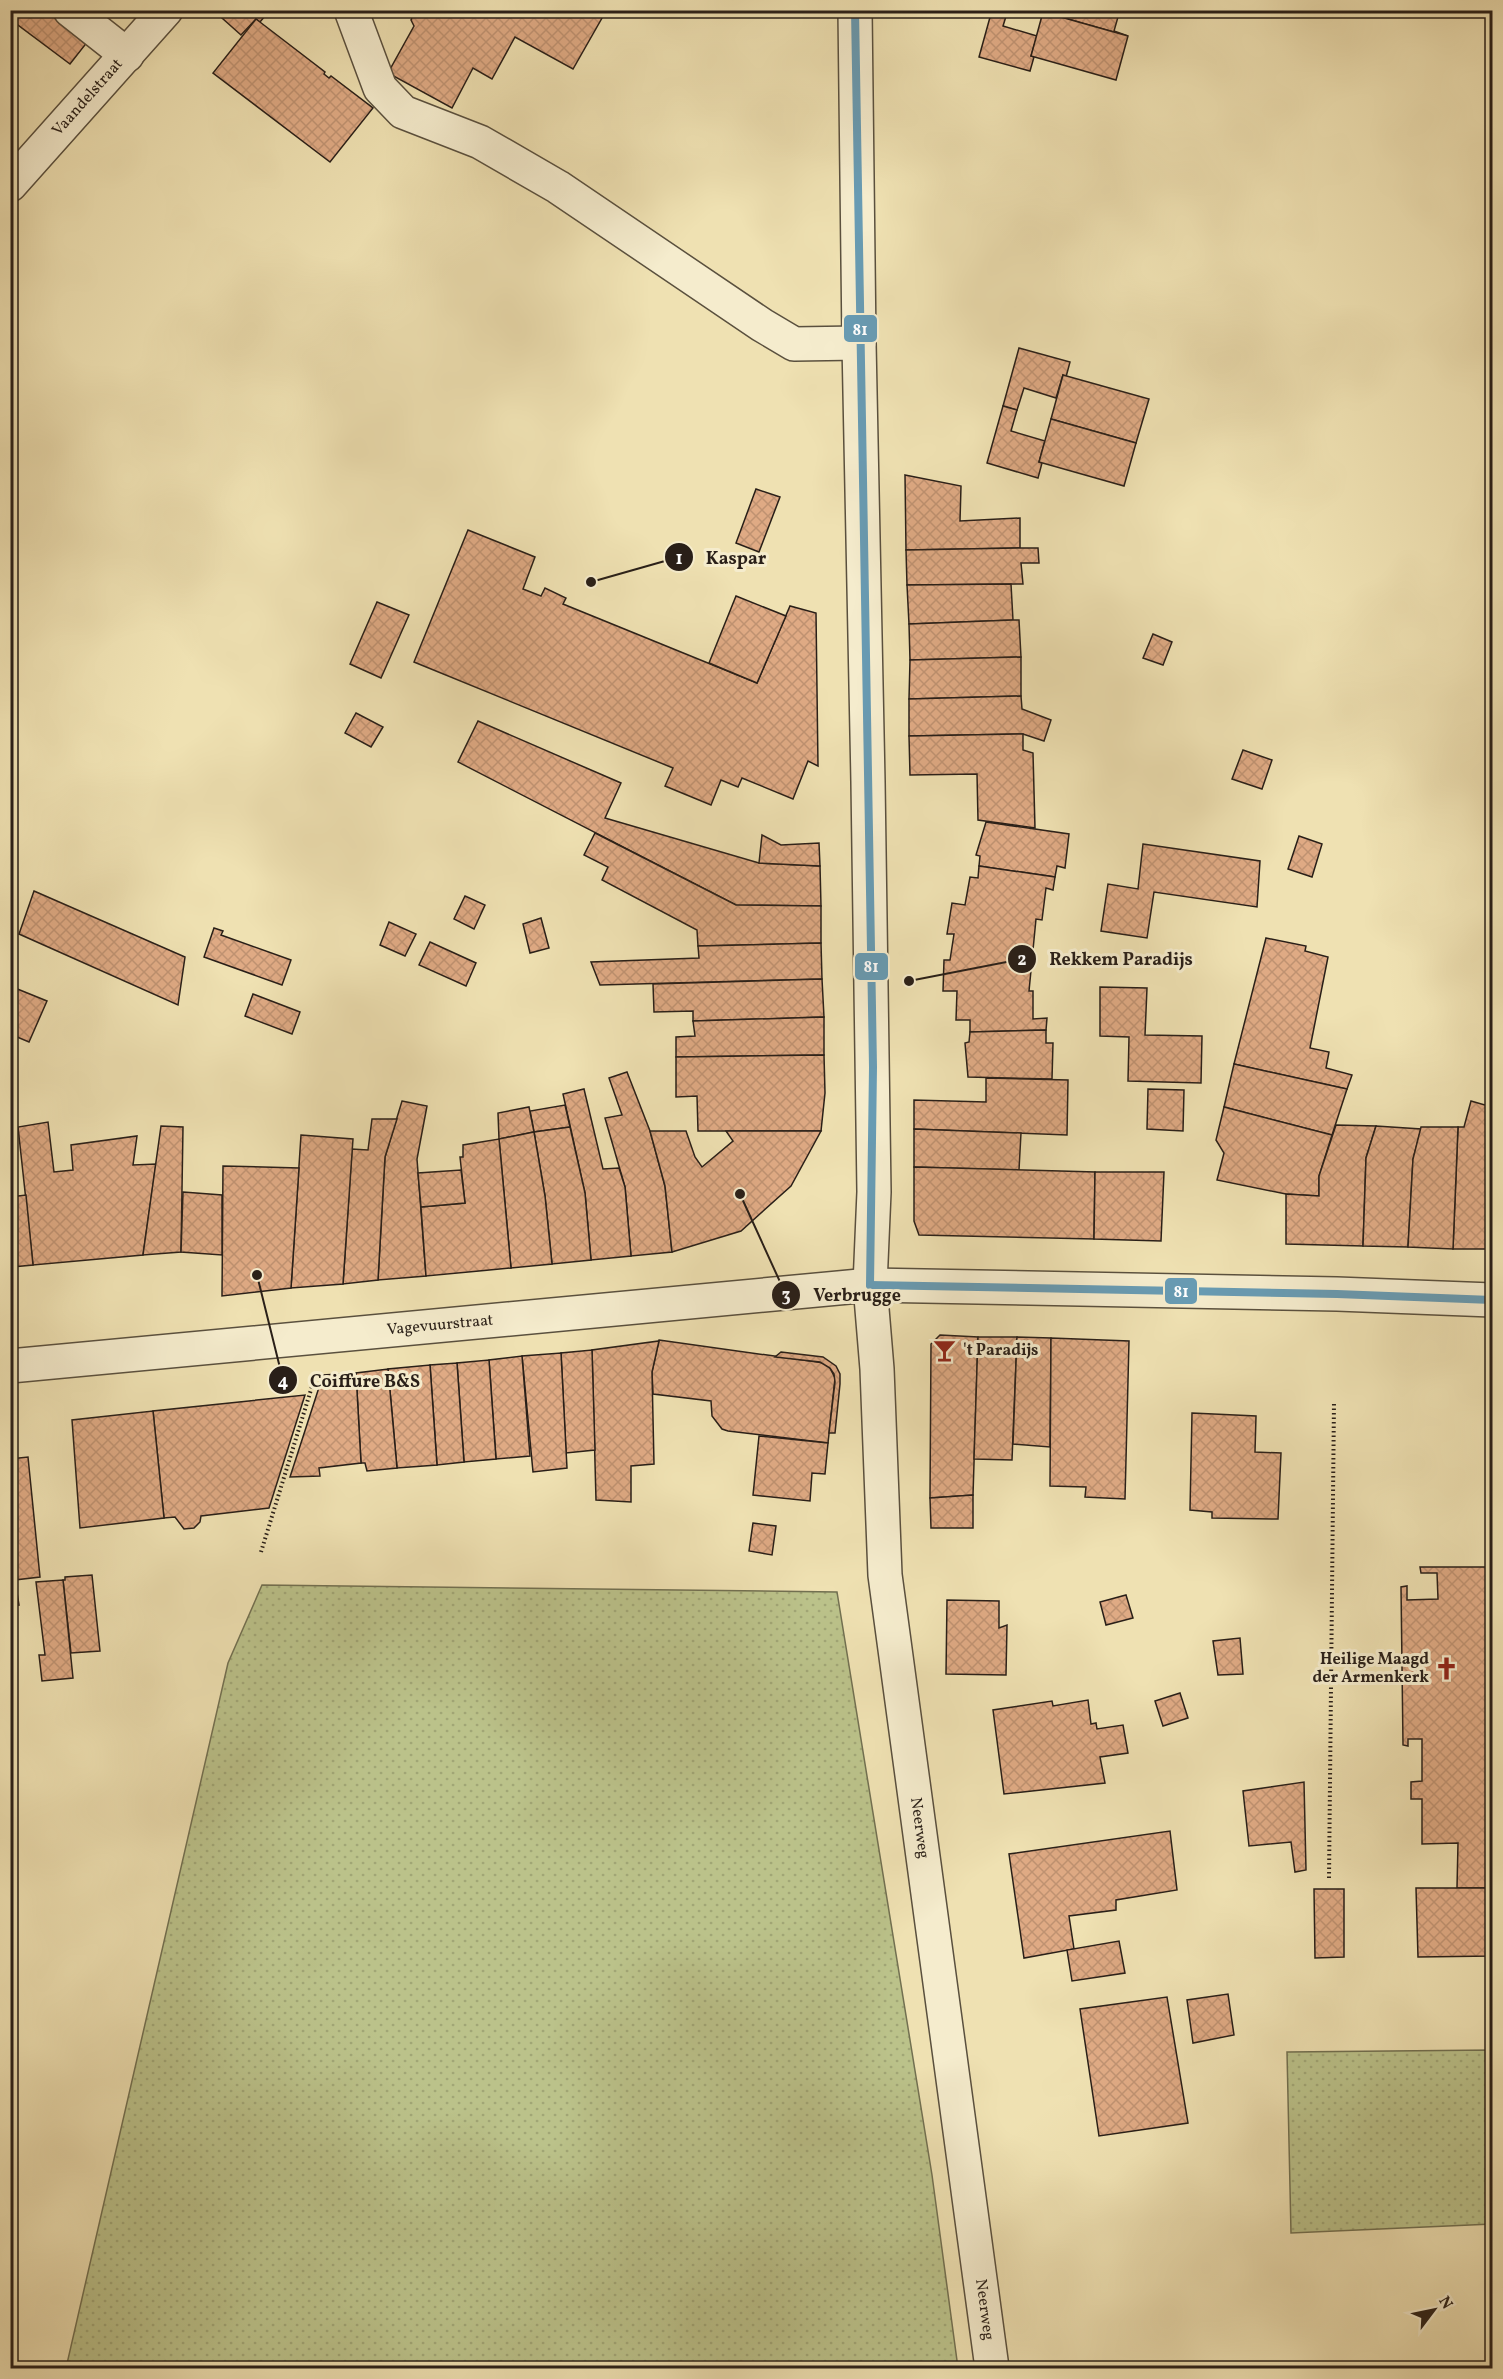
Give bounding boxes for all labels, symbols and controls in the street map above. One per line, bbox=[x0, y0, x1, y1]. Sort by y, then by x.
street label: Vaandelstraat bbox=[47, 54, 129, 141]
line badge: 81 bbox=[843, 314, 878, 343]
text: 81 bbox=[852, 320, 868, 342]
callout: Kaspar bbox=[664, 539, 778, 575]
text: 1 bbox=[675, 547, 683, 572]
text: Kaspar bbox=[706, 547, 767, 572]
callout: Rekkem Paradijs bbox=[1007, 941, 1205, 977]
text: 2 bbox=[1017, 948, 1027, 973]
text: Rekkem Paradijs bbox=[1049, 948, 1193, 973]
line badge: 81 bbox=[854, 952, 889, 981]
text: 81 bbox=[863, 957, 879, 979]
callout: Verbrugge bbox=[771, 1277, 913, 1313]
line badge: 81 bbox=[1164, 1277, 1198, 1305]
text: 81 bbox=[1173, 1282, 1189, 1304]
text: 3 bbox=[781, 1284, 791, 1309]
text: Verbrugge bbox=[813, 1284, 901, 1309]
street label: Vagevuurstraat bbox=[386, 1309, 495, 1341]
bar icon: 't Paradijs bbox=[932, 1338, 958, 1364]
place label: 't Paradijs bbox=[963, 1340, 1038, 1362]
callout: Coiffure B&S bbox=[268, 1362, 432, 1398]
text: 4 bbox=[278, 1370, 289, 1395]
text: Coiffure B&S bbox=[310, 1370, 420, 1395]
place label: Heilige Maagd der Armenkerk bbox=[1313, 1649, 1429, 1689]
church icon: Heilige Maagd der Armenkerk bbox=[1434, 1656, 1460, 1682]
street label: Neerweg bbox=[904, 1796, 934, 1860]
street label: Neerweg bbox=[969, 2278, 999, 2342]
north arrow bbox=[1404, 2280, 1464, 2340]
text: N bbox=[1433, 2292, 1458, 2314]

